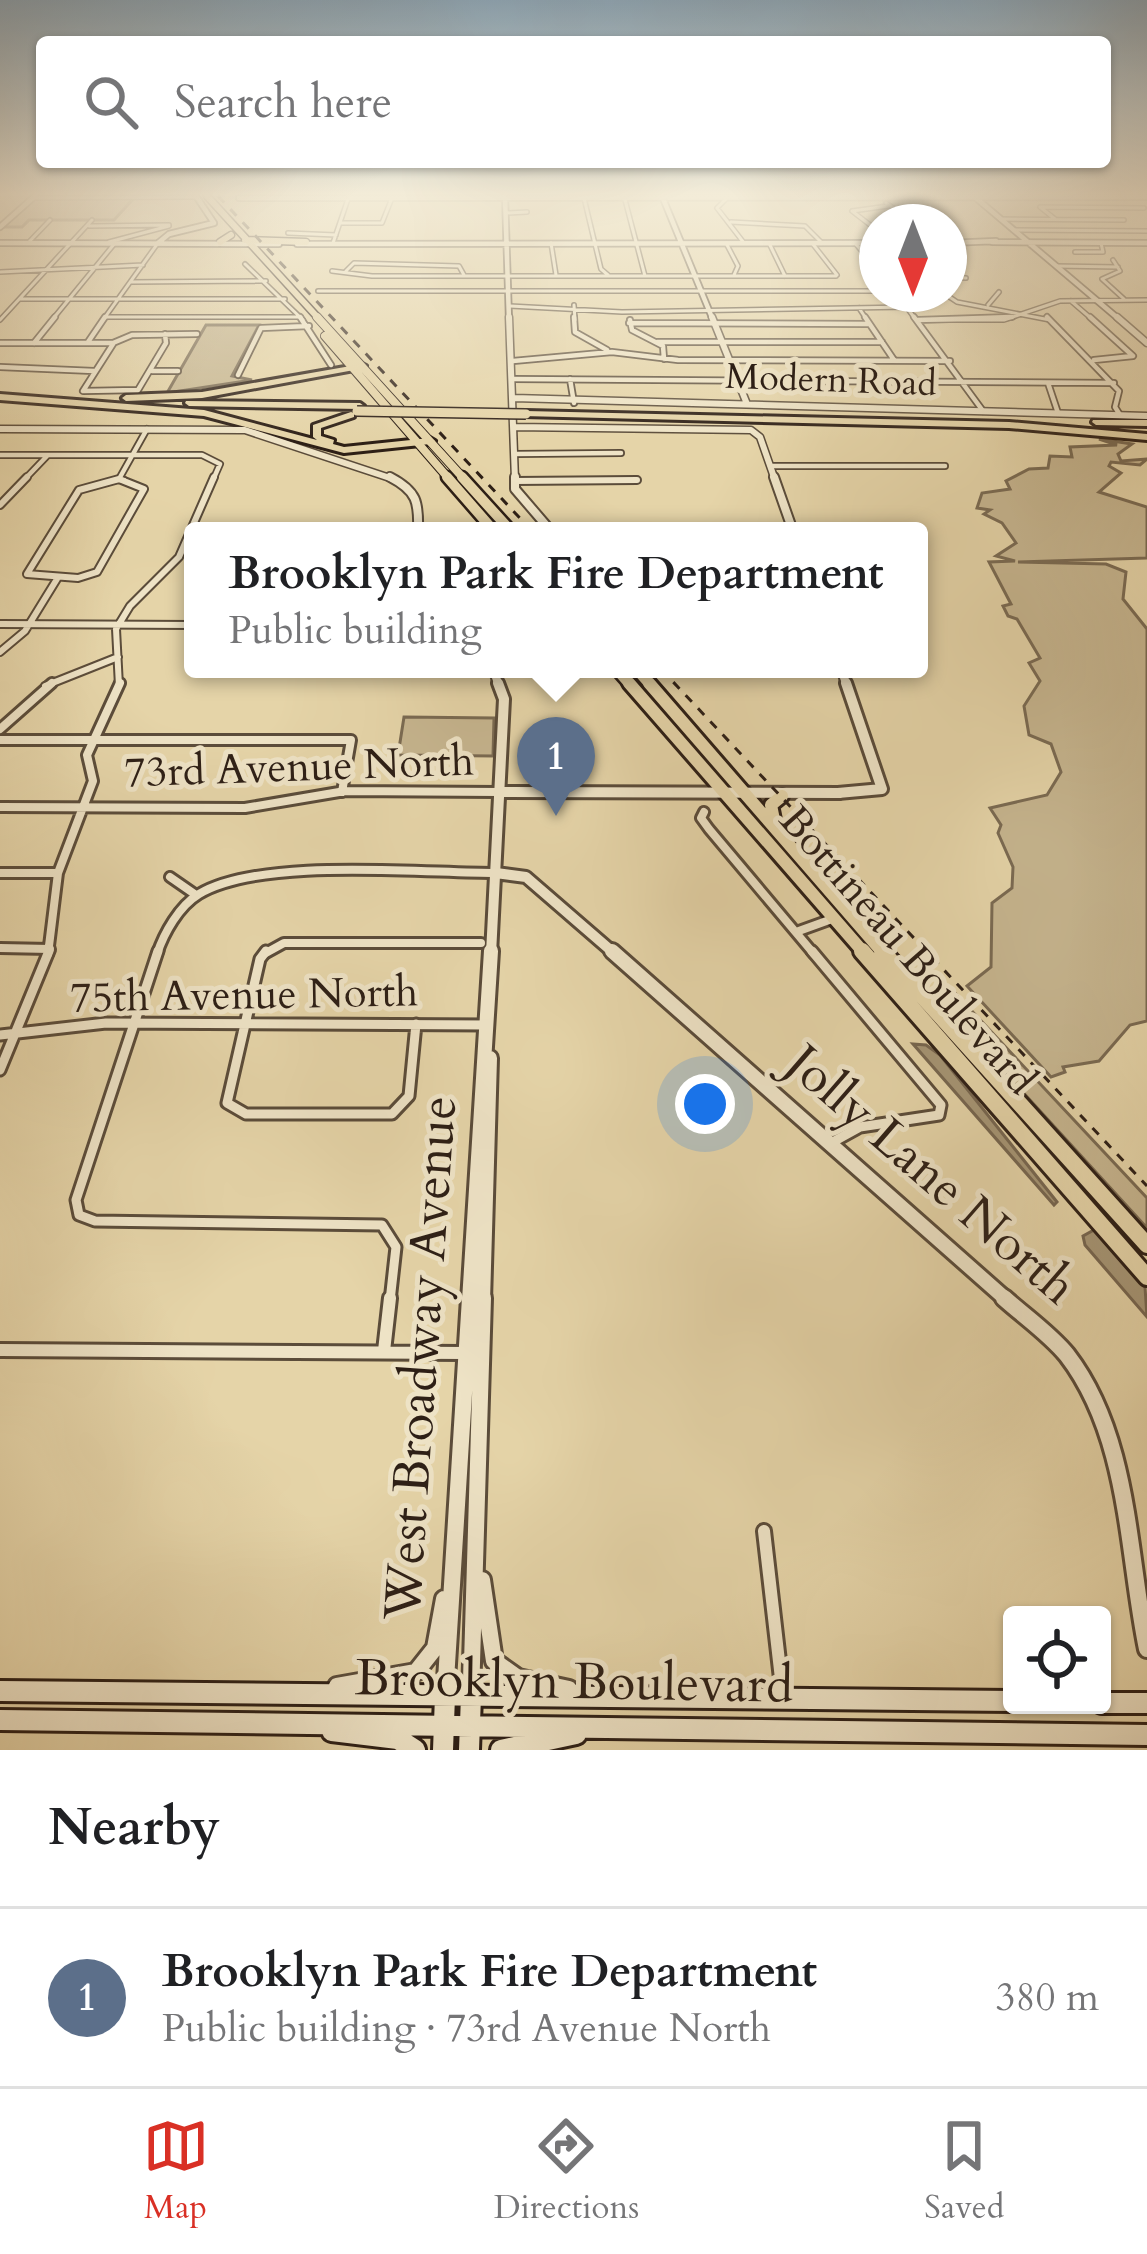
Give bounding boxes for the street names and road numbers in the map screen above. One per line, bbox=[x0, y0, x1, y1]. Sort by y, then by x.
street label: Modern Road bbox=[725, 352, 937, 408]
street label: 73rd Avenue North bbox=[123, 732, 475, 802]
street label: Bottineau Boulevard bbox=[766, 793, 1050, 1107]
street label: 75th Avenue North bbox=[69, 963, 419, 1027]
street label: Jolly Lane North bbox=[765, 1025, 1091, 1321]
street label: West Broadway Avenue bbox=[368, 1094, 474, 1623]
street label: Brooklyn Boulevard bbox=[354, 1643, 794, 1721]

